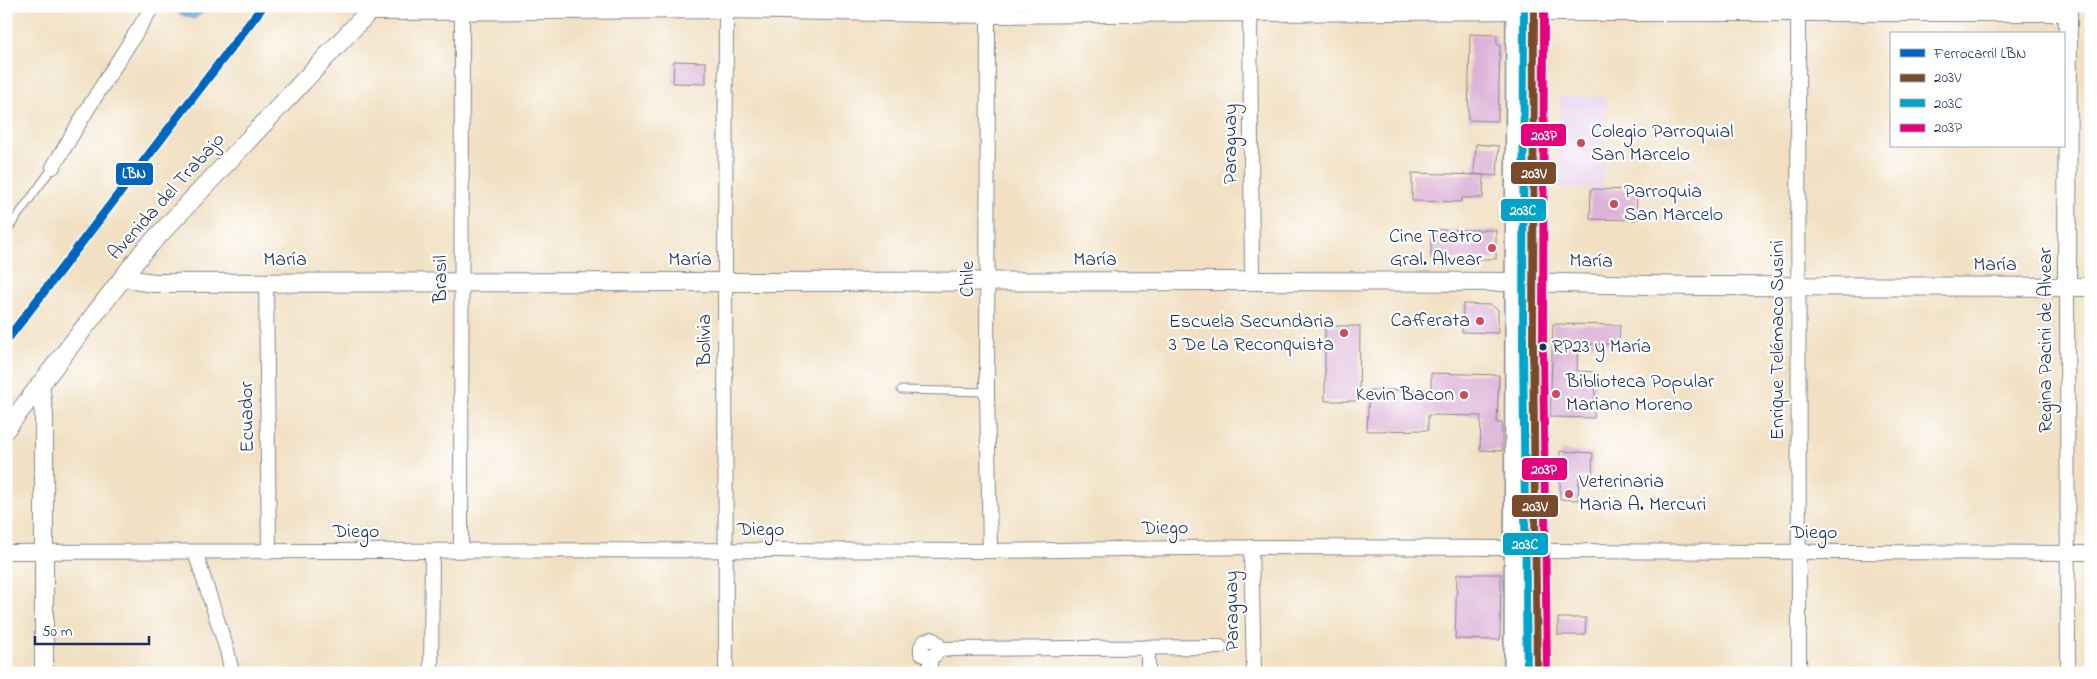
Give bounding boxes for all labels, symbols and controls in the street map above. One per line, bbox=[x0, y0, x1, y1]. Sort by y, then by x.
legend bbox=[1890, 32, 2064, 148]
text: Ferrocarril LBN bbox=[1933, 43, 2026, 65]
text: 203V bbox=[1934, 67, 1962, 89]
text: 203C bbox=[1934, 93, 1962, 115]
street label: Paraguay bbox=[1217, 104, 1247, 184]
text: 203P bbox=[1934, 117, 1962, 139]
place label: Colegio Parroquial San Marcelo bbox=[1591, 118, 1734, 170]
line badge: 203P bbox=[1520, 123, 1567, 147]
text: 203P bbox=[1530, 126, 1558, 147]
street label: Avenida del Trabajo bbox=[102, 127, 232, 267]
marker: Colegio Parroquial San Marcelo bbox=[1575, 137, 1587, 149]
line badge: 203V bbox=[1510, 161, 1557, 185]
line badge: LBN bbox=[115, 162, 154, 186]
text: LBN bbox=[122, 164, 146, 185]
text: 203V bbox=[1520, 164, 1547, 185]
place label: Parroquia San Marcelo bbox=[1624, 178, 1723, 230]
line badge: 203C bbox=[1500, 198, 1547, 222]
marker: Parroquia San Marcelo bbox=[1608, 198, 1620, 210]
text: 203C bbox=[1509, 201, 1537, 222]
place label: Cine Teatro Gral. Alvear bbox=[1389, 223, 1483, 275]
street label: Enrique Telémaco Susini bbox=[1764, 240, 1793, 440]
marker: Cine Teatro Gral. Alvear bbox=[1486, 242, 1498, 254]
street label: María bbox=[263, 246, 307, 275]
street label: María bbox=[668, 246, 712, 275]
street label: María bbox=[1073, 246, 1117, 275]
street label: Regina Pacini de Alvear bbox=[2032, 246, 2062, 433]
street label: María bbox=[1569, 247, 1613, 277]
street label: María bbox=[1973, 251, 2017, 280]
street label: Brasil bbox=[427, 255, 456, 304]
street label: Chile bbox=[954, 261, 983, 297]
place label: Cafferata bbox=[1390, 307, 1470, 336]
place label: Escuela Secundaria 3 De La Reconquista bbox=[1169, 308, 1334, 360]
street label: Bolivia bbox=[691, 314, 720, 367]
marker: Cafferata bbox=[1474, 315, 1486, 327]
marker: Escuela Secundaria 3 De La Reconquista bbox=[1338, 327, 1350, 339]
place label: RP23 y María bbox=[1552, 334, 1651, 362]
marker: RP23 y María bbox=[1538, 342, 1548, 352]
place label: Biblioteca Popular Mariano Moreno bbox=[1565, 368, 1715, 420]
street label: Ecuador bbox=[233, 380, 263, 453]
place label: Kevin Bacon bbox=[1356, 381, 1454, 410]
marker: Biblioteca Popular Mariano Moreno bbox=[1550, 388, 1562, 400]
marker: Kevin Bacon bbox=[1458, 389, 1470, 401]
line badge: 203P bbox=[1521, 457, 1568, 481]
text: 203P bbox=[1530, 460, 1558, 481]
place label: Veterinaria Maria A. Mercuri bbox=[1578, 468, 1706, 520]
marker: Veterinaria Maria A. Mercuri bbox=[1563, 488, 1575, 500]
line badge: 203V bbox=[1511, 494, 1559, 518]
text: 203V bbox=[1521, 497, 1548, 518]
street label: Diego bbox=[1140, 514, 1189, 545]
street label: Diego bbox=[737, 516, 784, 546]
street label: Diego bbox=[332, 518, 379, 548]
street label: Diego bbox=[1790, 519, 1837, 549]
line badge: 203C bbox=[1502, 532, 1549, 556]
text: 203C bbox=[1511, 535, 1539, 556]
street label: Paraguay bbox=[1218, 570, 1249, 651]
scale bar bbox=[35, 614, 149, 646]
text: 50 m bbox=[42, 621, 73, 643]

